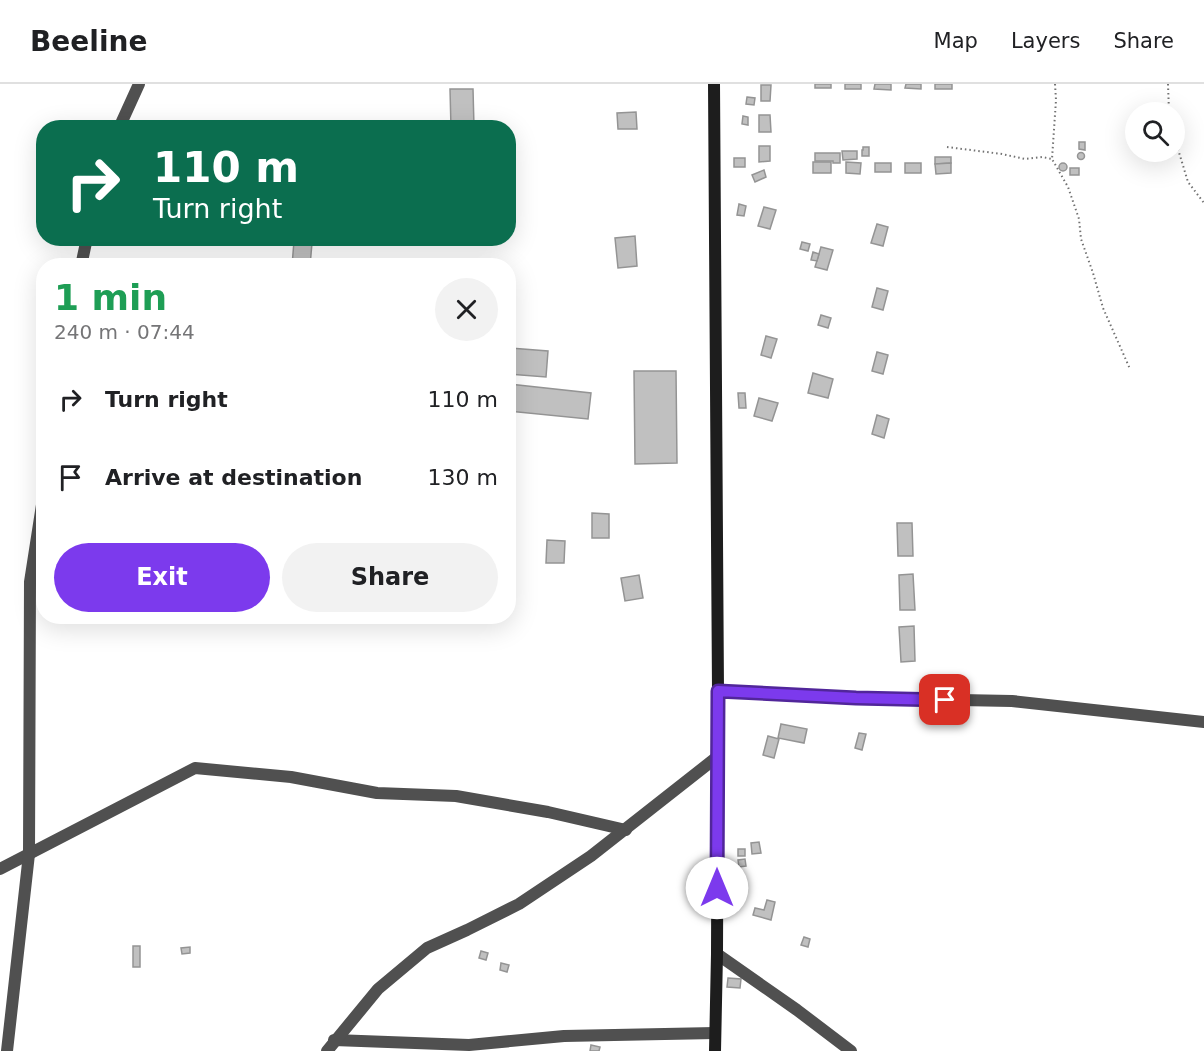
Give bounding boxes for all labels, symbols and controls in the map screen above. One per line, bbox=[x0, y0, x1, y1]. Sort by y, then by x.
text: Beeline bbox=[30, 25, 147, 58]
text: Map bbox=[934, 29, 978, 53]
text: Layers bbox=[1011, 29, 1080, 53]
text: Share bbox=[1113, 29, 1174, 53]
map controls bbox=[1125, 102, 1185, 162]
button: search bbox=[1125, 102, 1185, 162]
text: 110 m bbox=[153, 143, 299, 192]
icon: right bbox=[54, 144, 132, 222]
text: Turn right bbox=[153, 193, 282, 224]
text: 1 min bbox=[54, 277, 167, 318]
button: close bbox=[435, 278, 498, 341]
text: 240 m · 07:44 bbox=[54, 320, 195, 344]
icon: right bbox=[54, 383, 87, 416]
text: Turn right bbox=[105, 387, 228, 412]
text: 110 m bbox=[428, 387, 498, 412]
icon: arrive bbox=[54, 461, 87, 494]
text: Arrive at destination bbox=[105, 465, 362, 490]
text: 130 m bbox=[428, 465, 498, 490]
button: Exit bbox=[54, 543, 270, 612]
button: Share bbox=[282, 543, 498, 612]
pin bbox=[919, 674, 970, 725]
icon: arrive bbox=[928, 683, 961, 716]
position arrow bbox=[685, 856, 749, 920]

